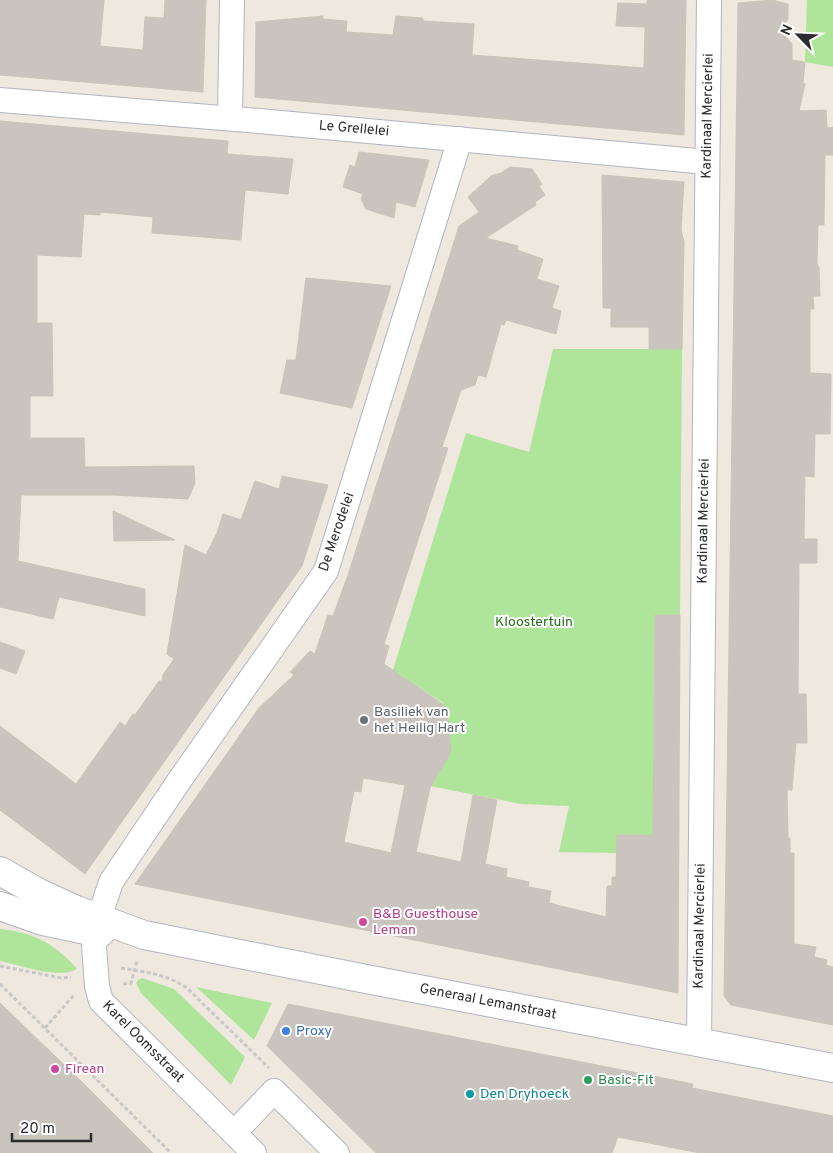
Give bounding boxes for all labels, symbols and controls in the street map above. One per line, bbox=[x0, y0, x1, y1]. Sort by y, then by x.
north arrow bbox=[773, 10, 823, 60]
text: N bbox=[778, 22, 797, 38]
street label: Kardinaal Mercierlei bbox=[698, 53, 718, 179]
street label: Le Grellelei bbox=[318, 117, 390, 141]
street label: Kardinaal Mercierlei bbox=[694, 458, 714, 584]
street label: De Merodelei bbox=[316, 490, 358, 574]
park label: Kloostertuin bbox=[495, 614, 573, 631]
place label: Basiliek van het Heilig Hart bbox=[374, 704, 465, 737]
marker: Basiliek van het Heilig Hart bbox=[358, 714, 370, 726]
street label: Kardinaal Mercierlei bbox=[690, 863, 710, 989]
place label: B&B Guesthouse Leman bbox=[373, 906, 478, 939]
marker: B&B Guesthouse Leman bbox=[357, 916, 369, 928]
street label: Generaal Lemanstraat bbox=[418, 980, 558, 1024]
street label: Karel Oomsstraat bbox=[99, 998, 187, 1086]
place label: Proxy bbox=[296, 1023, 332, 1040]
marker: Proxy bbox=[280, 1025, 292, 1037]
place label: Firean bbox=[65, 1061, 104, 1078]
marker: Firean bbox=[49, 1063, 61, 1075]
place label: Basic-Fit bbox=[598, 1072, 654, 1089]
marker: Basic-Fit bbox=[582, 1074, 594, 1086]
place label: Den Dryhoeck bbox=[480, 1086, 569, 1103]
marker: Den Dryhoeck bbox=[464, 1088, 476, 1100]
scale bar bbox=[12, 1110, 91, 1142]
text: 20 m bbox=[20, 1120, 55, 1139]

